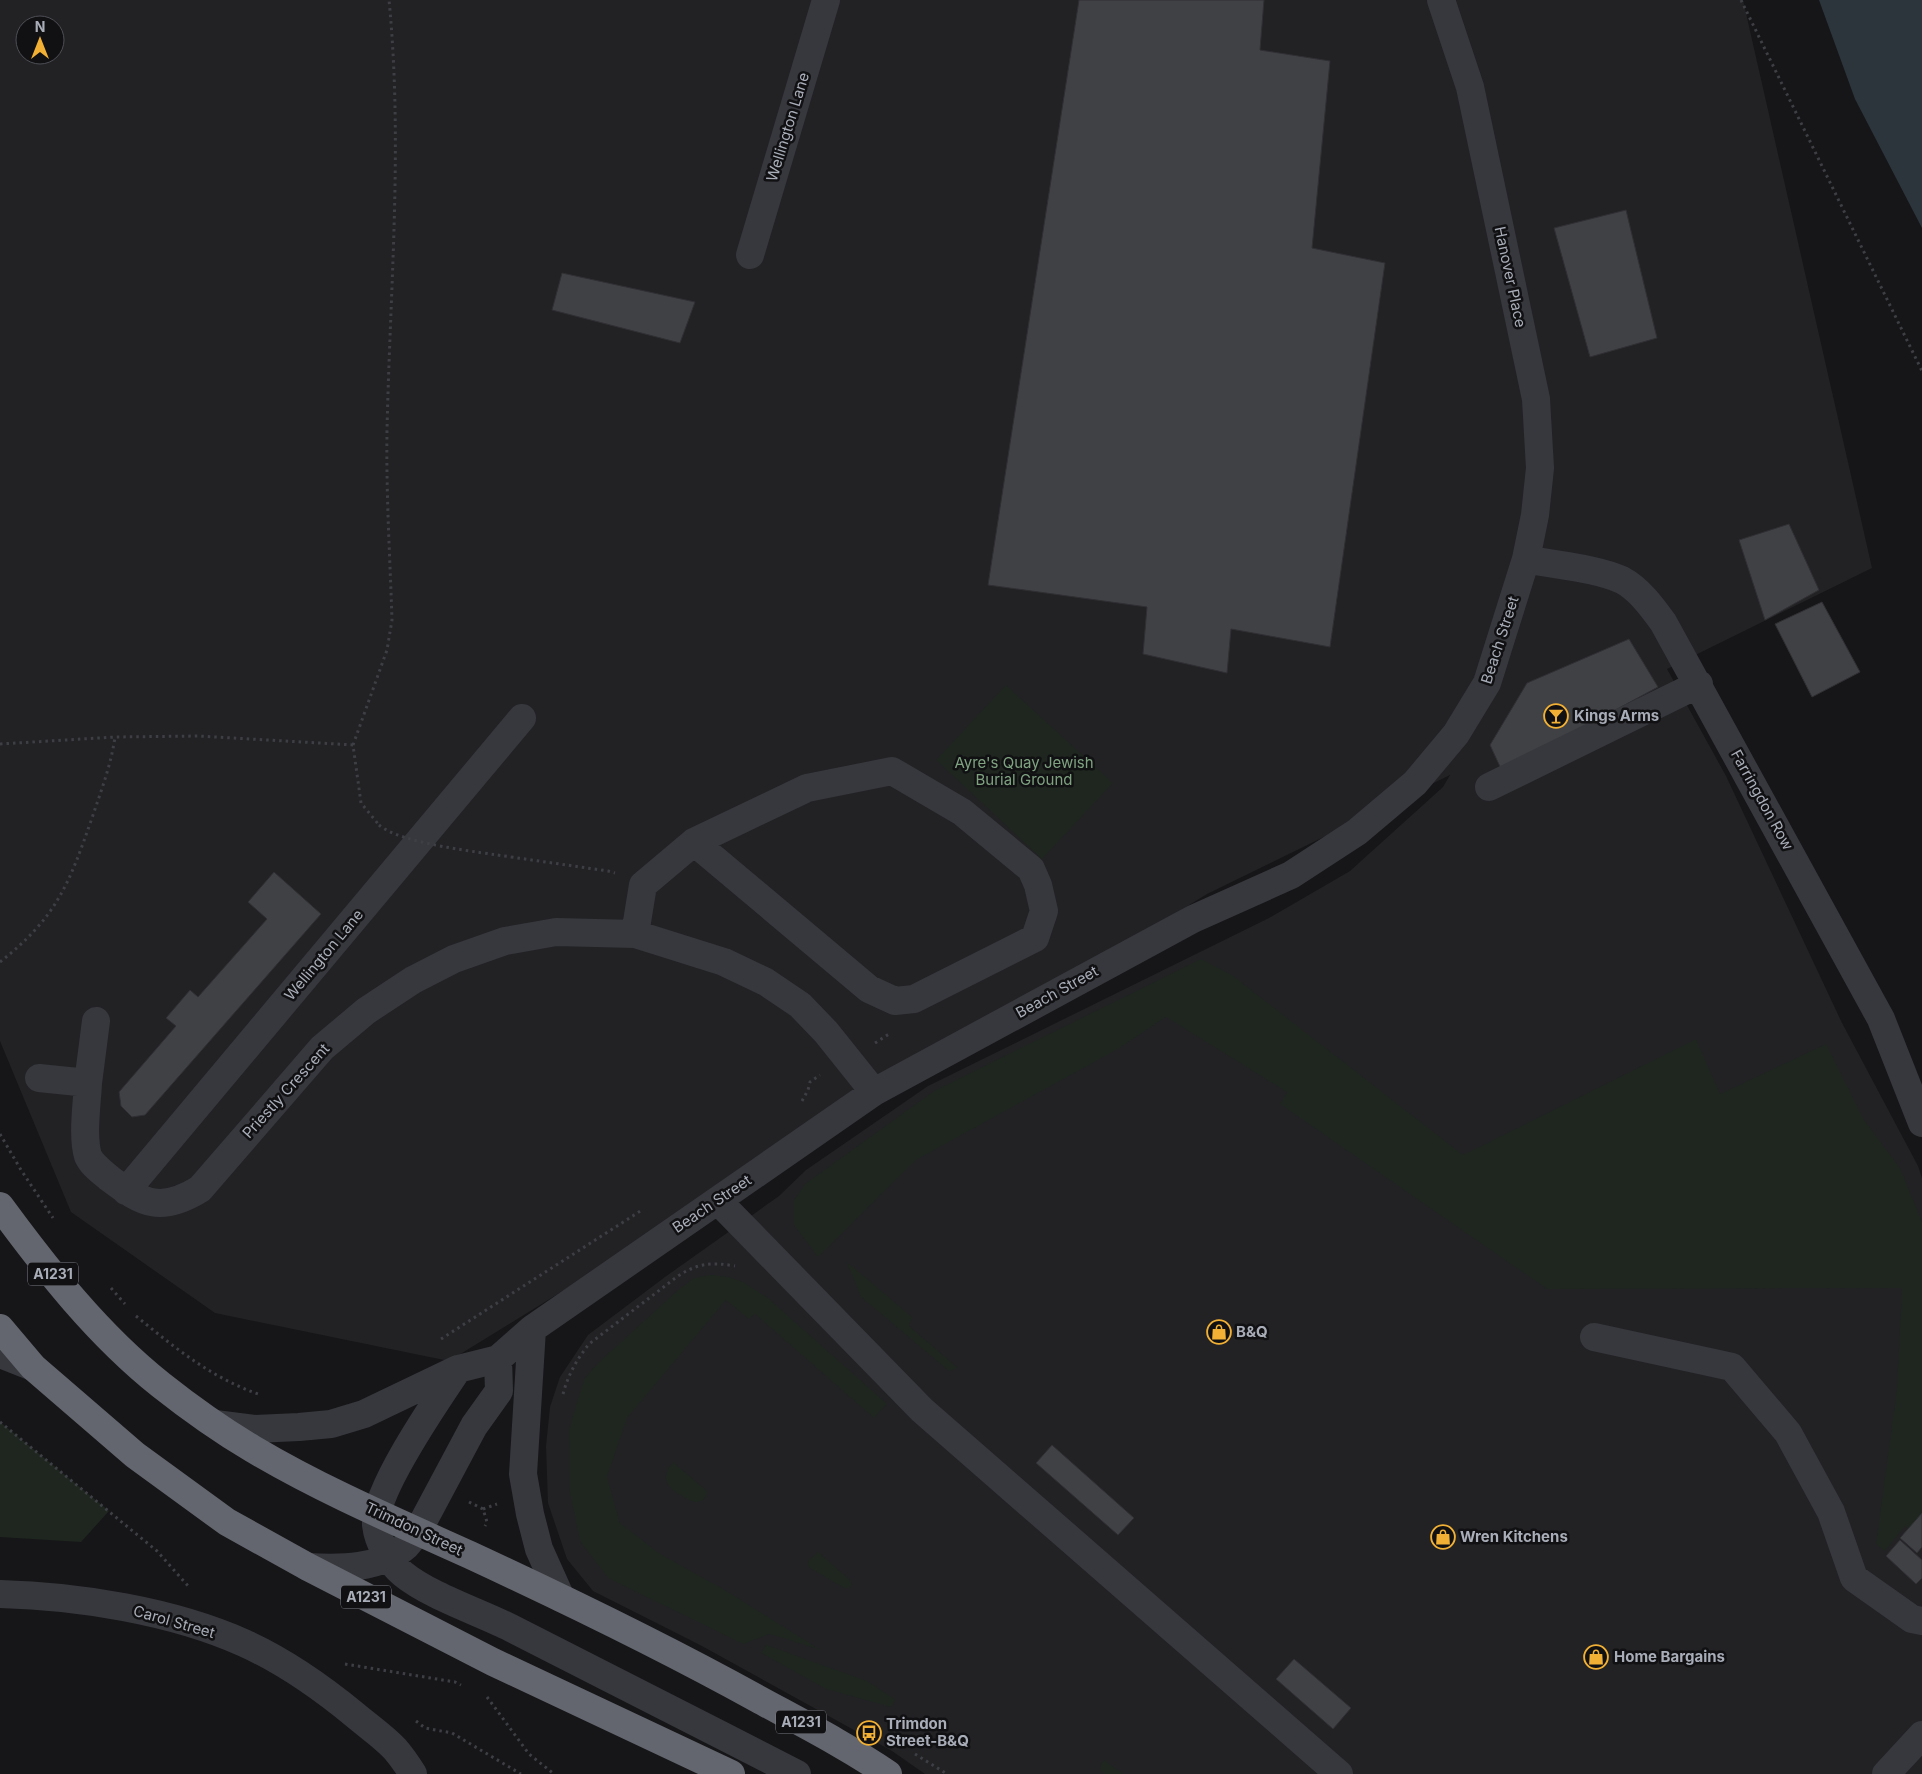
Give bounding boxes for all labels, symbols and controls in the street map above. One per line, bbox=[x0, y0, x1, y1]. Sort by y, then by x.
north arrow bbox=[15, 15, 65, 65]
text: N bbox=[35, 18, 45, 35]
street label: Wellington Lane bbox=[762, 70, 813, 184]
street label: Hanover Place bbox=[1491, 225, 1530, 329]
street label: Beach Street bbox=[1476, 594, 1523, 686]
bar icon: Kings Arms bbox=[1543, 703, 1569, 729]
place label: Kings Arms bbox=[1574, 706, 1659, 725]
street label: Farringdon Row bbox=[1727, 746, 1798, 853]
park label: Ayre's Quay Jewish Burial Ground bbox=[954, 753, 1094, 789]
street label: Wellington Lane bbox=[280, 905, 367, 1004]
street label: Beach Street bbox=[1012, 961, 1101, 1022]
street label: Priestly Crescent bbox=[238, 1039, 333, 1142]
street label: Beach Street bbox=[669, 1170, 755, 1237]
road number: A1231 bbox=[28, 1262, 78, 1286]
shop icon: B&Q bbox=[1206, 1319, 1232, 1345]
place label: B&Q bbox=[1236, 1322, 1268, 1341]
street label: Trimdon Street bbox=[363, 1498, 466, 1559]
shop icon: Wren Kitchens bbox=[1430, 1524, 1456, 1550]
place label: Wren Kitchens bbox=[1460, 1527, 1568, 1546]
road number: A1231 bbox=[341, 1585, 391, 1608]
street label: Carol Street bbox=[131, 1601, 217, 1642]
shop icon: Home Bargains bbox=[1583, 1644, 1609, 1670]
place label: Home Bargains bbox=[1614, 1647, 1725, 1666]
road number: A1231 bbox=[776, 1710, 826, 1734]
place label: Trimdon Street-B&Q bbox=[886, 1714, 969, 1750]
bus stop icon: Trimdon Street-B&Q bbox=[856, 1720, 882, 1746]

